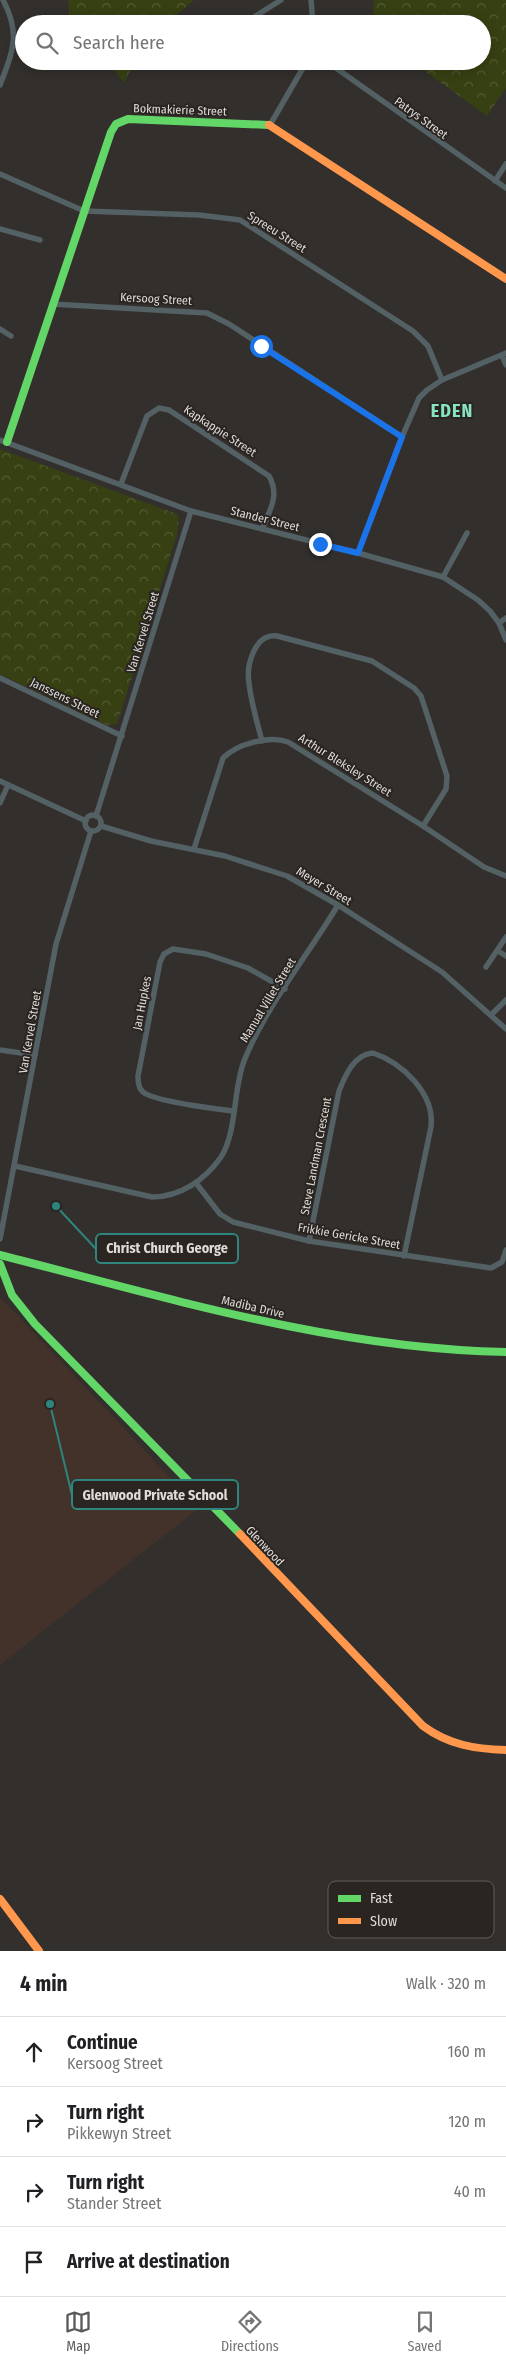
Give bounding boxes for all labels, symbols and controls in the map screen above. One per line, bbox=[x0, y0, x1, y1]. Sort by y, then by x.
search box bbox=[15, 15, 491, 70]
icon: search bbox=[33, 29, 61, 57]
text: Search here bbox=[73, 31, 165, 54]
street label: Patrys Street bbox=[392, 94, 450, 142]
street label: Bokmakierie Street bbox=[133, 101, 227, 119]
street label: Spreeu Street bbox=[245, 208, 309, 256]
street label: Kersoog Street bbox=[120, 290, 192, 308]
route start bbox=[250, 335, 273, 358]
district label: EDEN bbox=[431, 400, 473, 422]
street label: Kapkappie Street bbox=[181, 402, 259, 460]
street label: Stander Street bbox=[229, 504, 301, 534]
route end bbox=[309, 533, 332, 556]
street label: Van Kervel Street bbox=[124, 590, 162, 674]
street label: Janssens Street bbox=[28, 675, 102, 721]
street label: Arthur Bleksley Street bbox=[296, 731, 394, 799]
street label: Meyer Street bbox=[294, 864, 354, 908]
street label: Manual Villet Street bbox=[237, 955, 299, 1045]
street label: Jan Hupkes bbox=[130, 975, 154, 1031]
street label: Van Kervel Street bbox=[16, 990, 44, 1074]
street label: Steve Landman Crescent bbox=[298, 1096, 334, 1216]
street label: Frikkie Gericke Street bbox=[297, 1220, 401, 1252]
callout: Christ Church George bbox=[96, 1234, 238, 1263]
text: Christ Church George bbox=[106, 1240, 228, 1257]
street label: Madiba Drive bbox=[220, 1293, 286, 1321]
callout: Glenwood Private School bbox=[72, 1480, 238, 1509]
text: Glenwood Private School bbox=[82, 1487, 228, 1504]
street label: Glenwood bbox=[243, 1523, 287, 1569]
legend bbox=[328, 1881, 494, 1938]
text: Fast bbox=[370, 1890, 393, 1907]
text: Slow bbox=[370, 1913, 397, 1930]
text: 4 min bbox=[20, 1971, 68, 1997]
text: Walk · 320 m bbox=[406, 1974, 486, 1993]
text: Continue bbox=[67, 2031, 138, 2054]
icon: ahead bbox=[20, 2038, 48, 2066]
text: 160 m bbox=[447, 2042, 486, 2061]
text: Kersoog Street bbox=[67, 2054, 163, 2073]
text: Turn right bbox=[67, 2101, 144, 2124]
icon: right bbox=[20, 2108, 48, 2136]
text: 120 m bbox=[448, 2112, 486, 2131]
text: Pikkewyn Street bbox=[67, 2124, 171, 2143]
text: Turn right bbox=[67, 2171, 144, 2194]
icon: right bbox=[20, 2178, 48, 2206]
text: 40 m bbox=[454, 2182, 486, 2201]
text: Stander Street bbox=[67, 2194, 162, 2213]
icon: arrive bbox=[20, 2248, 48, 2276]
text: Arrive at destination bbox=[67, 2250, 230, 2273]
tab: Map bbox=[64, 2308, 92, 2355]
tab: Directions bbox=[221, 2308, 279, 2355]
tab: Saved bbox=[407, 2308, 442, 2355]

